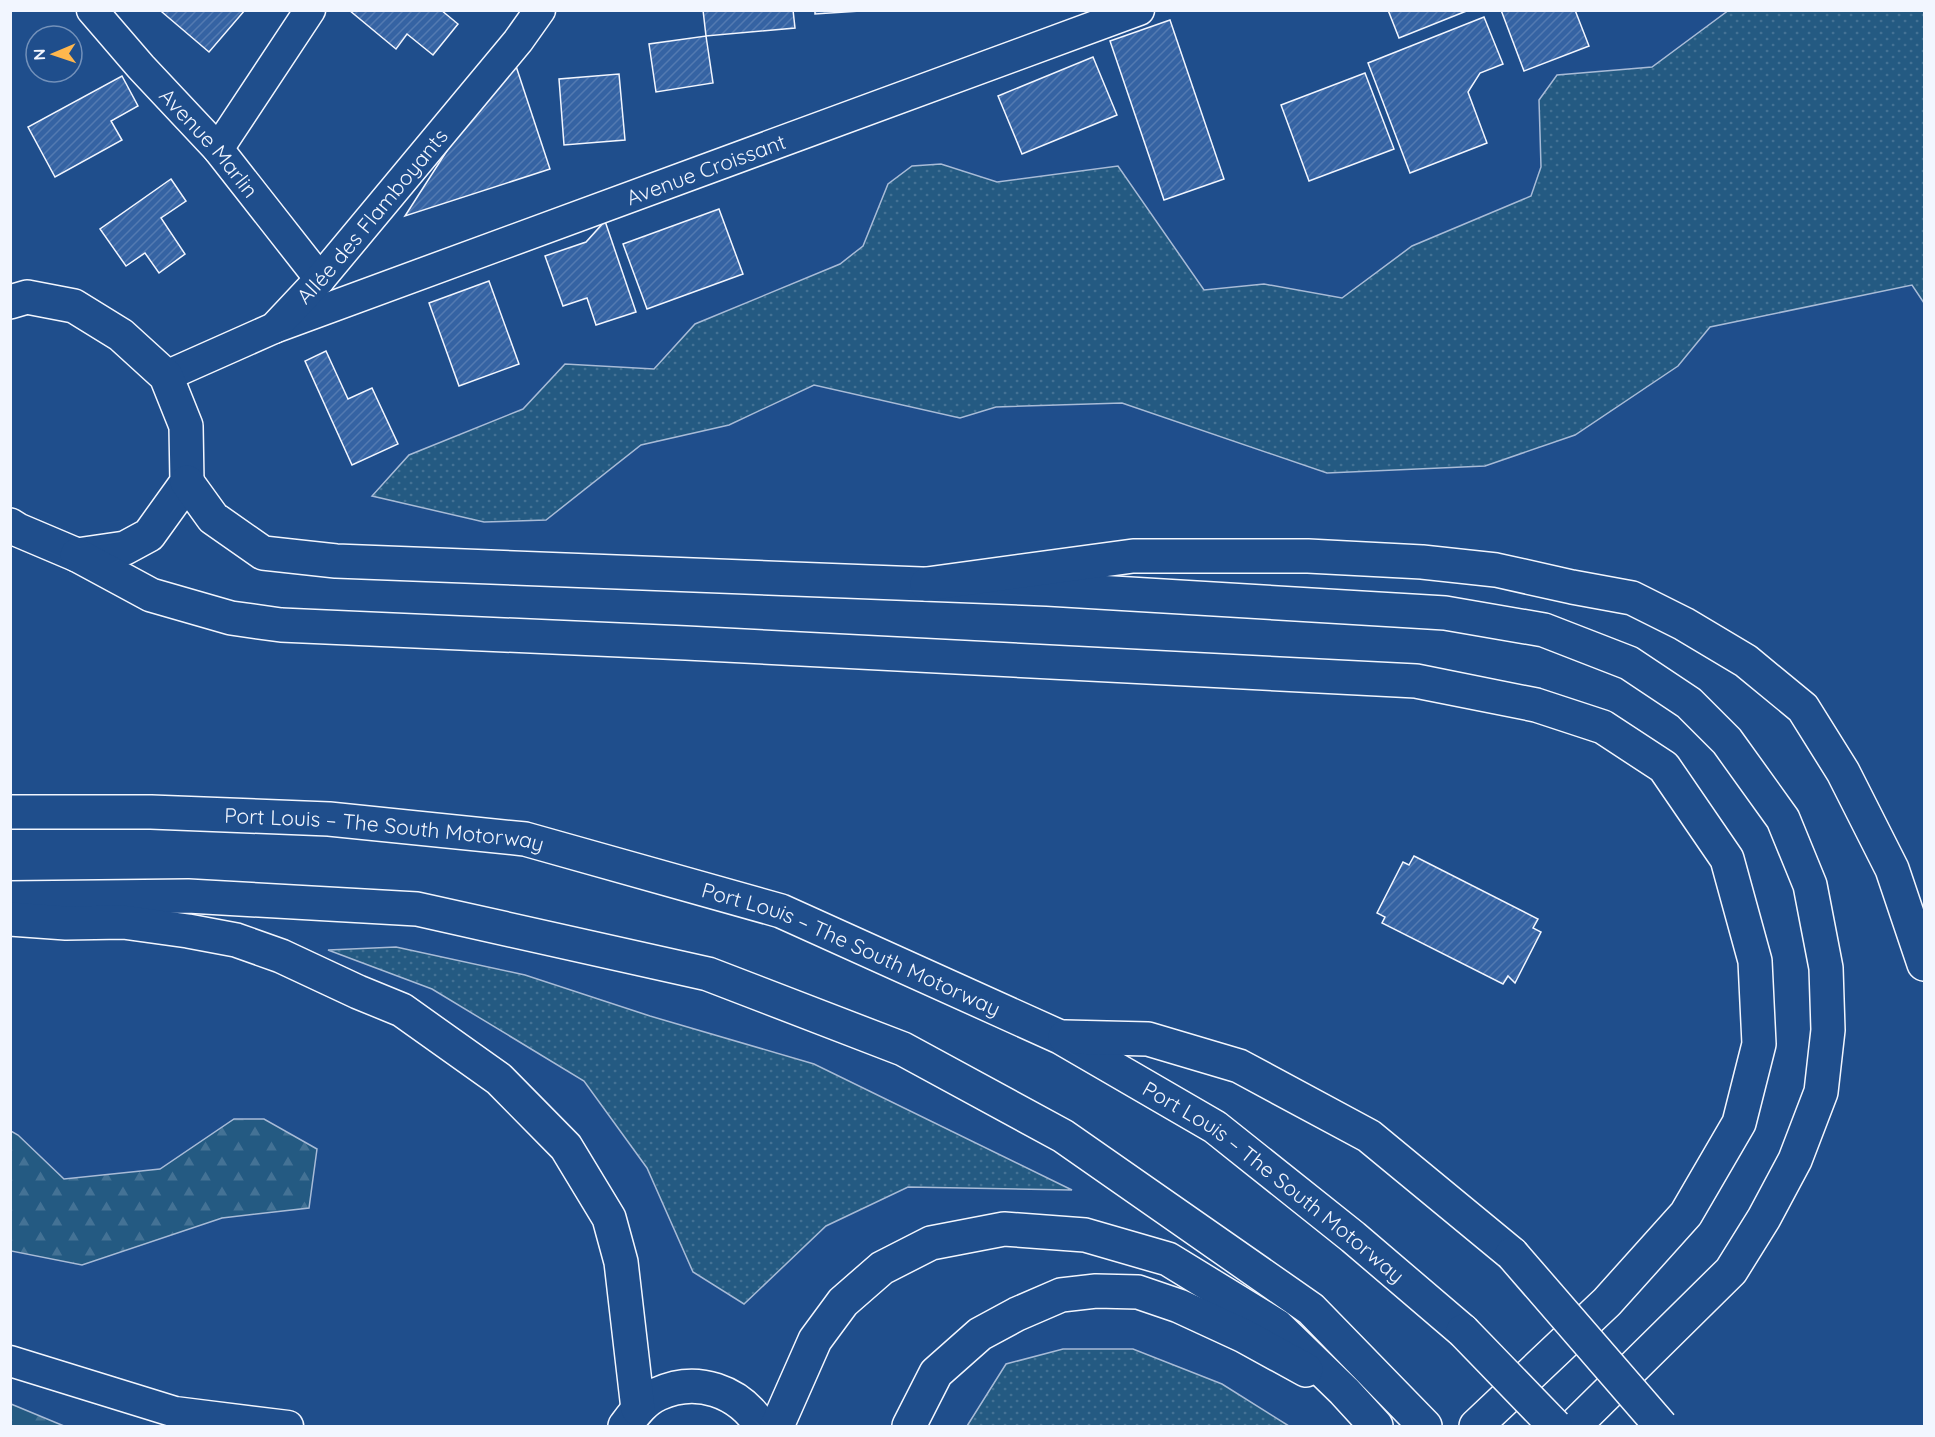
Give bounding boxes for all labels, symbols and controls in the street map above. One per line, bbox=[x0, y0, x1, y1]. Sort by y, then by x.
north arrow bbox=[24, 24, 84, 84]
text: N bbox=[29, 48, 49, 61]
street label: Avenue Marlin bbox=[154, 82, 264, 203]
street label: Allée des Flamboyants bbox=[291, 123, 453, 309]
street label: Avenue Croissant bbox=[622, 128, 789, 210]
street label: Port Louis – The South Motorway bbox=[224, 802, 547, 857]
street label: Port Louis – The South Motorway bbox=[699, 876, 1005, 1021]
street label: Port Louis – The South Motorway bbox=[1138, 1075, 1410, 1288]

